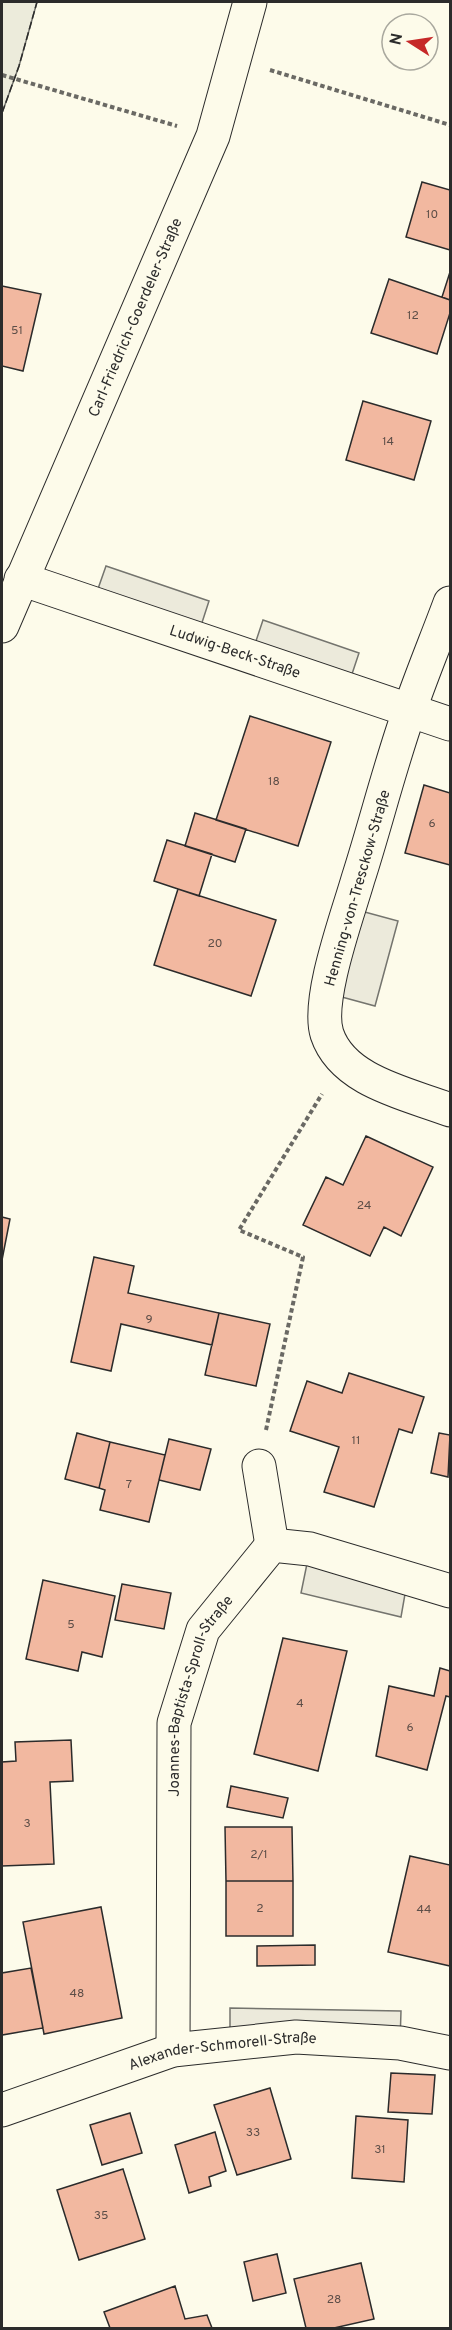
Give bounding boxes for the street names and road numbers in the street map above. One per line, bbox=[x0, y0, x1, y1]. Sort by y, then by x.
street label: Carl-Friedrich-Goerdeler-Straße bbox=[85, 216, 187, 420]
street label: Ludwig-Beck-Straße bbox=[167, 622, 303, 684]
street label: Henning-von-Tresckow-Straße bbox=[321, 788, 396, 989]
street label: Joannes-Baptista-Sproll-Straße bbox=[166, 1592, 238, 1797]
street label: Alexander-Schmorell-Straße bbox=[126, 2029, 317, 2076]

